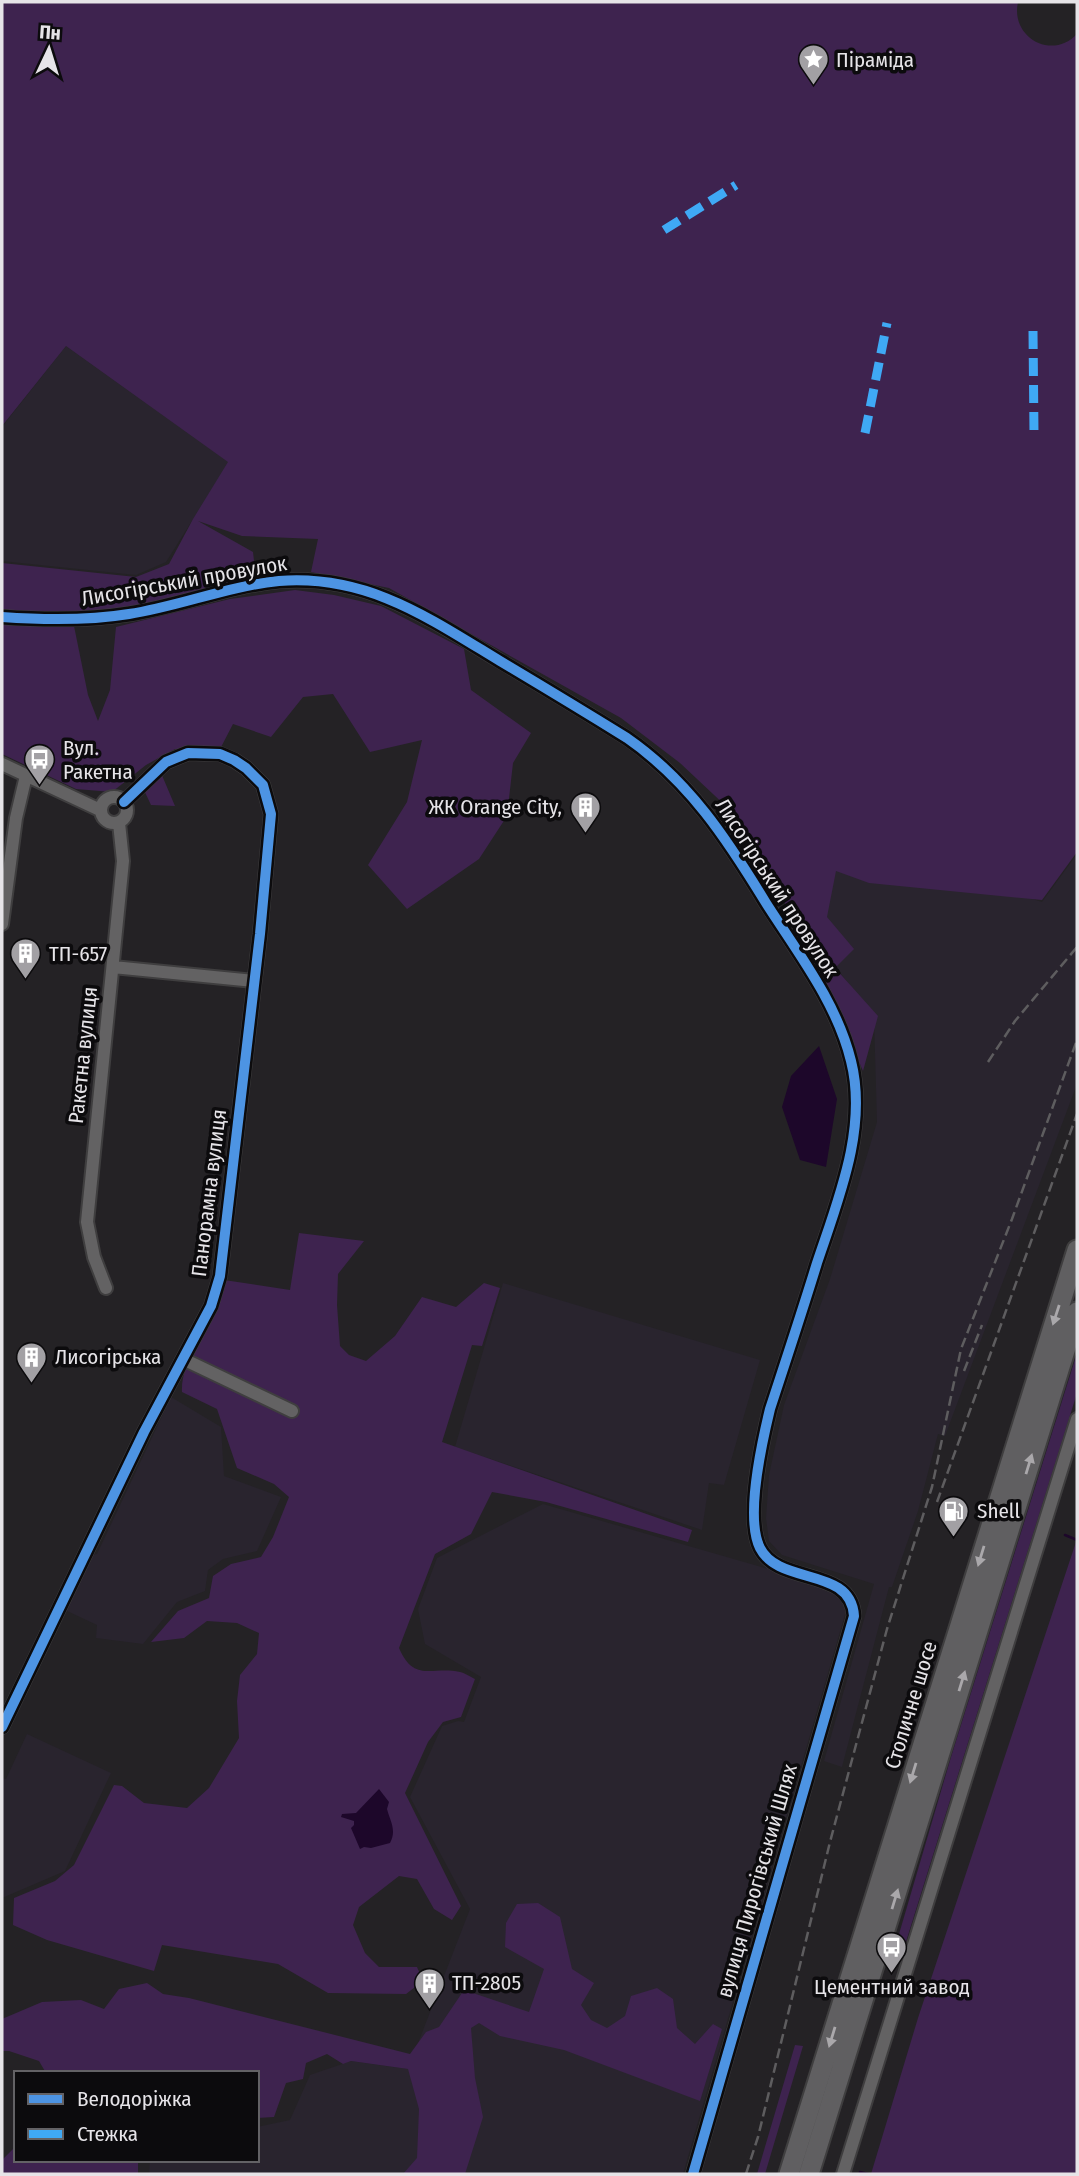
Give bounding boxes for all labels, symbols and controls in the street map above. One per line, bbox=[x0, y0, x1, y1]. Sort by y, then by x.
north arrow bbox=[14, 14, 84, 84]
text: Пн bbox=[39, 20, 62, 45]
place icon: Піраміда bbox=[796, 43, 830, 87]
place label: Піраміда bbox=[836, 47, 914, 73]
street label: Лисогірський провулок bbox=[79, 550, 289, 612]
place label: Вул. Ракетна bbox=[63, 735, 133, 785]
bus stop icon: Вул. Ракетна bbox=[23, 743, 57, 787]
building icon: ЖК Orange City, bbox=[568, 790, 602, 834]
place label: ЖК Orange City, bbox=[429, 794, 562, 820]
street label: Лисогірський провулок bbox=[709, 794, 845, 983]
building icon: ТП-657 bbox=[9, 937, 43, 981]
place label: ТП-657 bbox=[49, 941, 107, 967]
street label: Ракетна вулиця bbox=[63, 985, 103, 1125]
street label: Панорамна вулиця bbox=[186, 1108, 232, 1278]
one-way arrow bbox=[1051, 1305, 1061, 1326]
building icon: Лисогірська bbox=[15, 1340, 49, 1384]
place label: Лисогірська bbox=[55, 1344, 161, 1370]
one-way arrow bbox=[1025, 1453, 1035, 1474]
fuel station icon: Shell bbox=[937, 1494, 971, 1538]
place label: Shell bbox=[977, 1498, 1020, 1524]
one-way arrow bbox=[975, 1545, 985, 1566]
street label: Столичне шосе bbox=[879, 1638, 943, 1772]
one-way arrow bbox=[957, 1670, 968, 1691]
street label: вулиця Пирогівський Шлях bbox=[711, 1760, 803, 2001]
one-way arrow bbox=[908, 1763, 918, 1784]
one-way arrow bbox=[890, 1888, 901, 1909]
bus stop icon: Цементний завод bbox=[875, 1930, 909, 1974]
building icon: ТП-2805 bbox=[412, 1966, 446, 2010]
place label: ТП-2805 bbox=[452, 1970, 521, 1996]
place label: Цементний завод bbox=[814, 1974, 970, 2000]
one-way arrow bbox=[826, 2027, 836, 2048]
legend bbox=[14, 2071, 259, 2162]
text: Велодоріжка bbox=[77, 2086, 192, 2112]
text: Стежка bbox=[77, 2121, 138, 2147]

